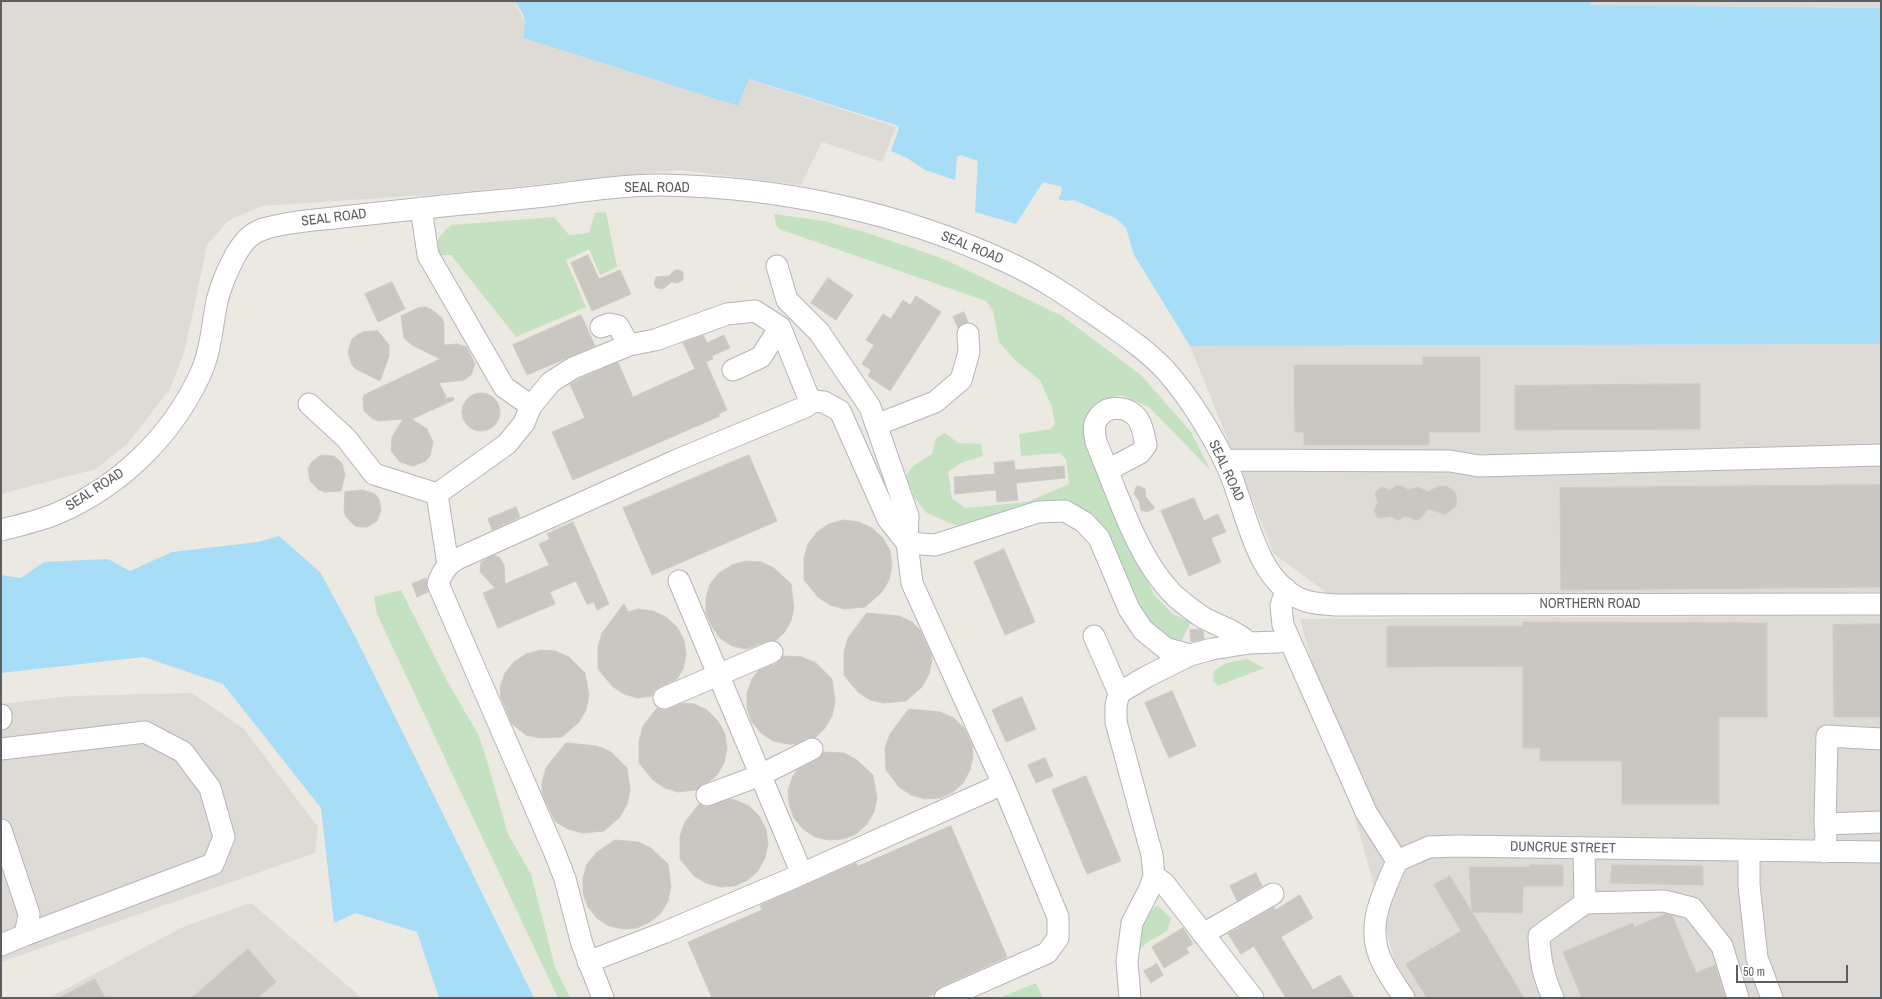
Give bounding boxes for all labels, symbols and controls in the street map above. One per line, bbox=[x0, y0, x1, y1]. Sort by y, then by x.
street label: SEAL ROAD bbox=[624, 180, 690, 196]
street label: SEAL ROAD bbox=[300, 206, 368, 230]
street label: SEAL ROAD bbox=[938, 228, 1006, 268]
street label: SEAL ROAD bbox=[1205, 438, 1247, 504]
street label: SEAL ROAD bbox=[63, 465, 127, 515]
street label: NORTHERN ROAD bbox=[1539, 596, 1641, 612]
street label: DUNCRUE STREET bbox=[1510, 839, 1616, 857]
scale bar bbox=[1738, 957, 1850, 983]
text: 50 m bbox=[1743, 964, 1765, 980]

